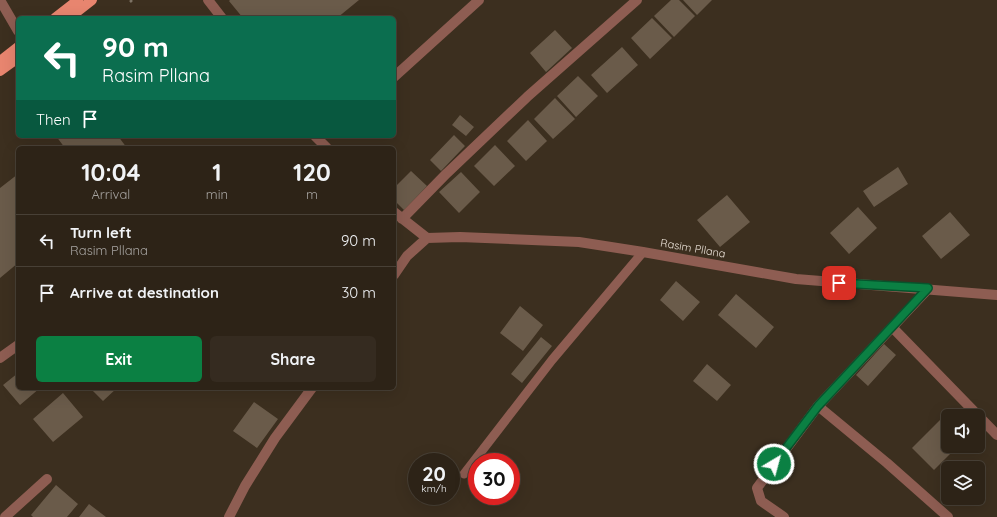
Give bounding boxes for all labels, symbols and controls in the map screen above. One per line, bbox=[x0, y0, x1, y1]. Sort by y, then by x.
text: 90 m bbox=[102, 29, 169, 64]
icon: left bbox=[36, 32, 88, 84]
text: Rasim Pllana bbox=[102, 64, 210, 87]
icon: arrive bbox=[79, 108, 101, 130]
text: Then bbox=[36, 110, 71, 129]
text: 10:04 bbox=[81, 157, 141, 187]
text: 1 bbox=[212, 157, 222, 187]
text: 120 bbox=[293, 157, 331, 187]
text: Arrival bbox=[91, 186, 130, 202]
text: min bbox=[206, 186, 228, 202]
text: m bbox=[306, 186, 318, 202]
text: Turn left bbox=[70, 223, 132, 242]
icon: left bbox=[36, 230, 58, 252]
text: 90 m bbox=[341, 231, 376, 250]
street label: Rasim Pllana bbox=[659, 235, 727, 261]
text: Rasim Pllana bbox=[70, 242, 148, 258]
pin bbox=[822, 266, 856, 300]
icon: arrive bbox=[828, 272, 850, 294]
icon: arrive bbox=[36, 282, 58, 304]
text: Arrive at destination bbox=[70, 283, 219, 302]
text: 30 m bbox=[341, 283, 376, 302]
button: Exit bbox=[36, 336, 202, 382]
button: Share bbox=[210, 336, 376, 382]
map controls bbox=[941, 409, 985, 505]
button: sound bbox=[941, 409, 985, 453]
position arrow bbox=[753, 443, 795, 485]
speed limit sign: 30 bbox=[468, 453, 520, 505]
text: 20 bbox=[422, 461, 446, 486]
button: layers bbox=[941, 461, 985, 505]
text: km/h bbox=[421, 482, 447, 495]

